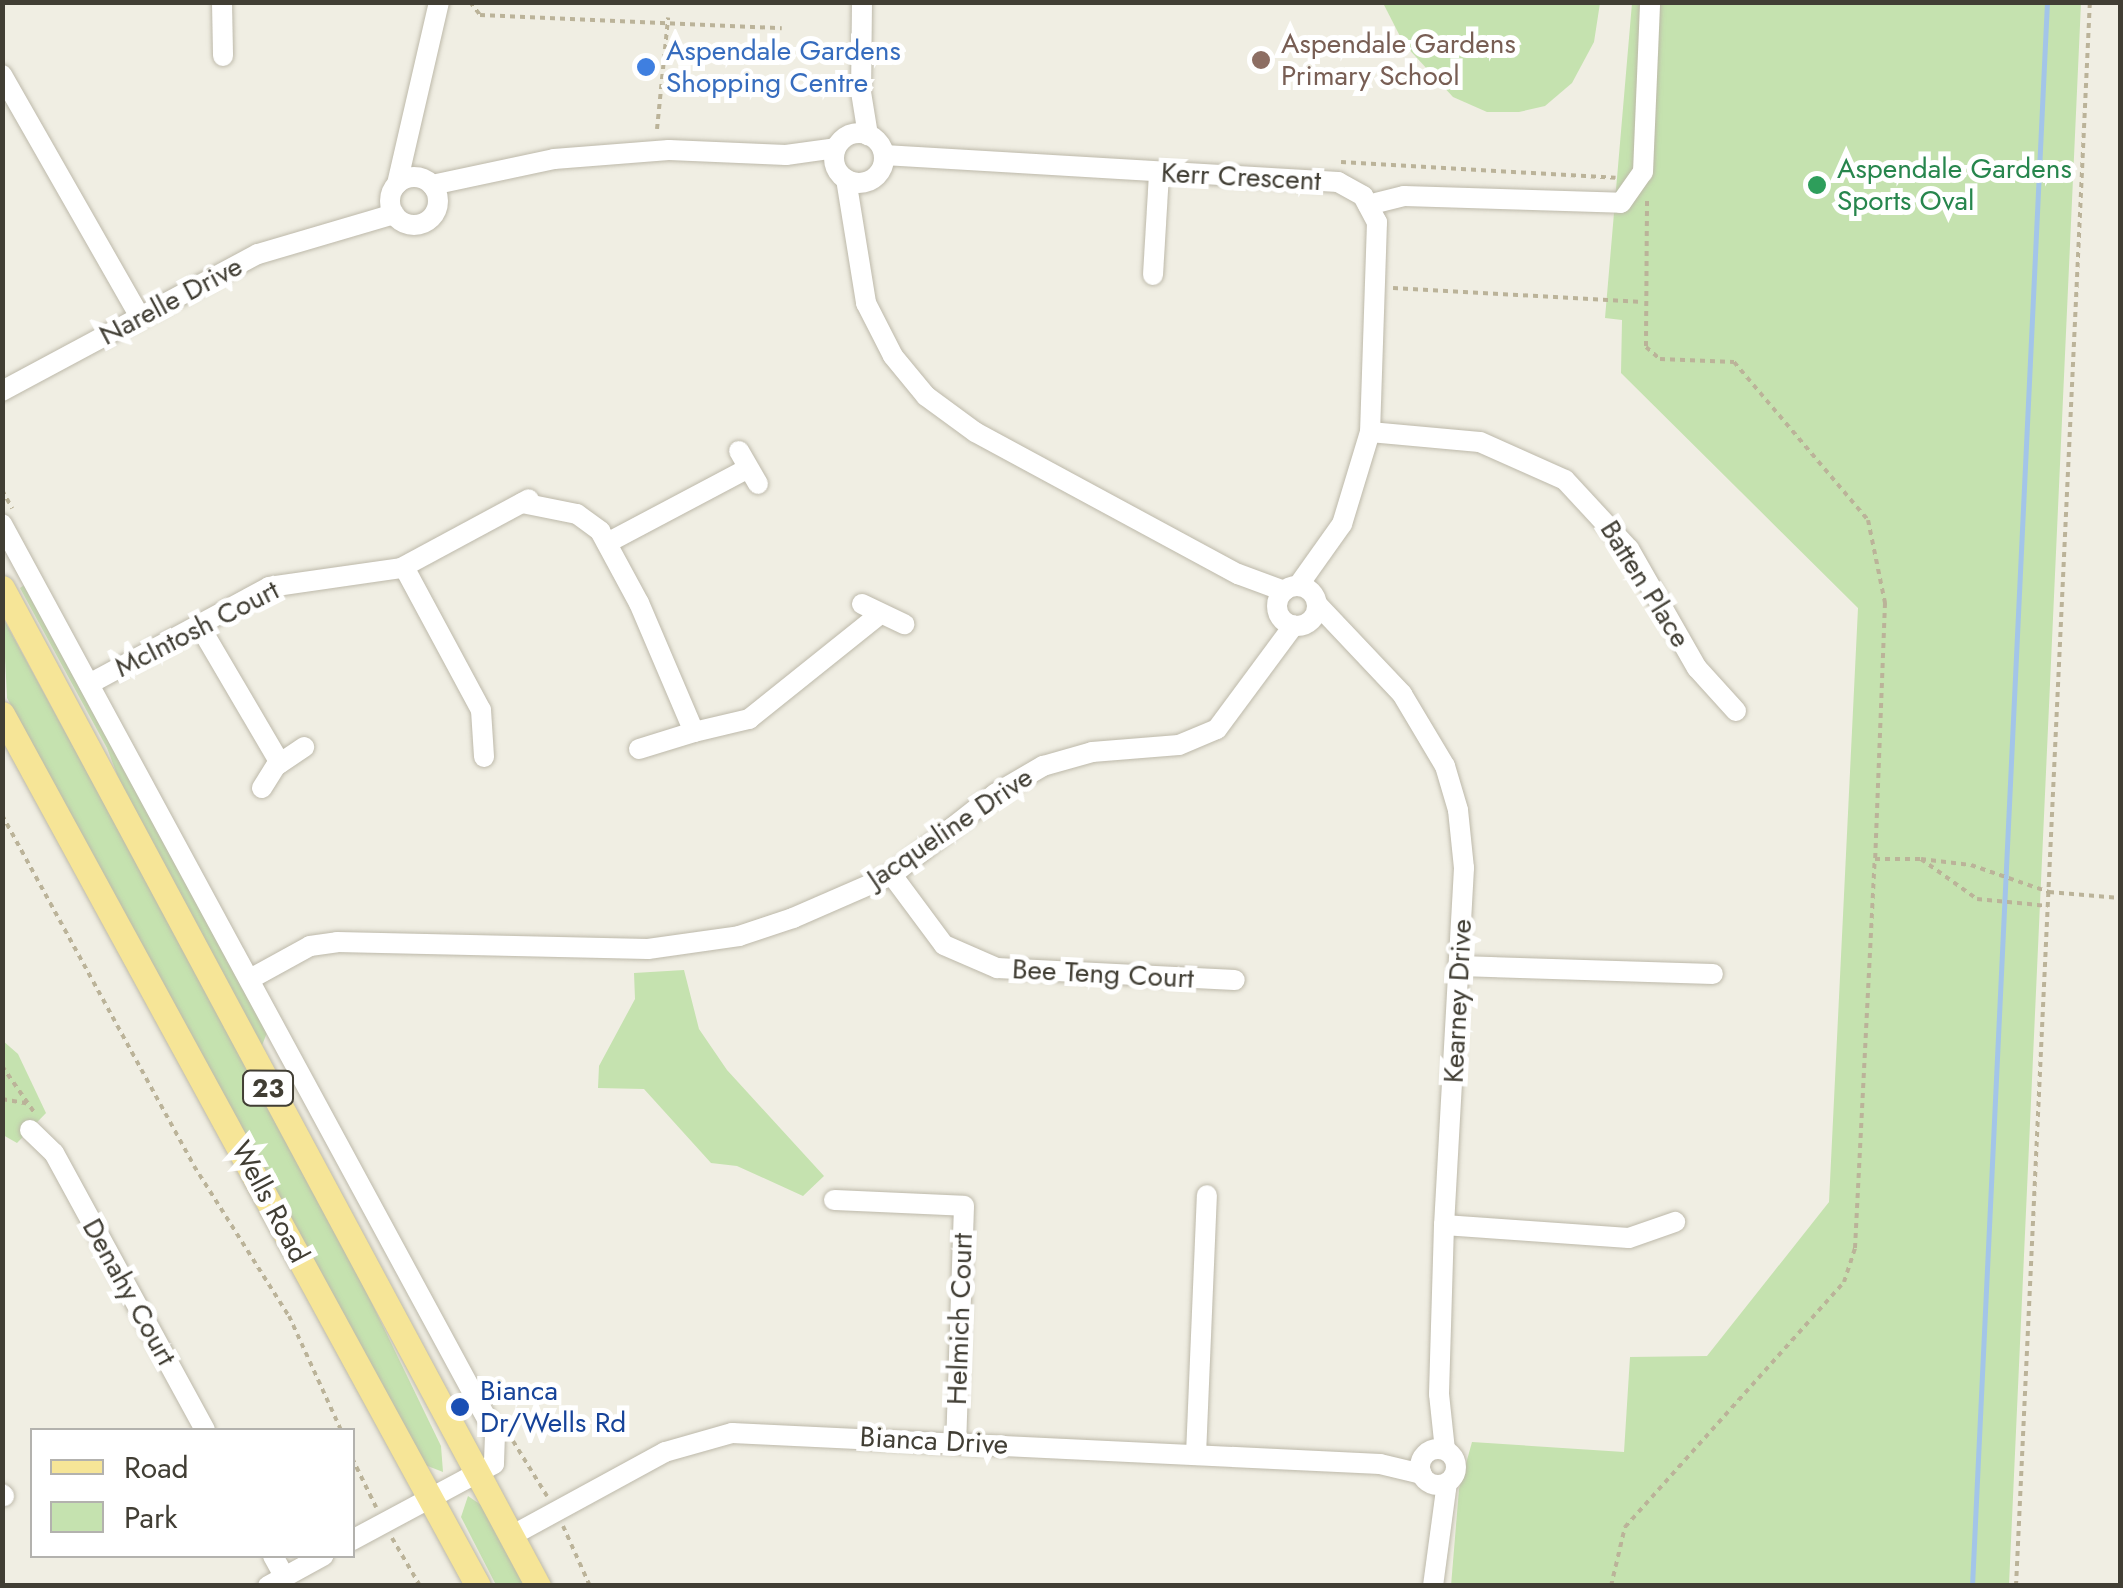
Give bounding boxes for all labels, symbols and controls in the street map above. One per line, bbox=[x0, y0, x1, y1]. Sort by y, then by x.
place label: Aspendale Gardens Primary School bbox=[1281, 27, 1516, 93]
place label: Aspendale Gardens Shopping Centre bbox=[666, 34, 901, 100]
marker: Aspendale Gardens Primary School bbox=[1250, 49, 1272, 71]
marker: Aspendale Gardens Shopping Centre bbox=[635, 56, 657, 78]
place label: Aspendale Gardens Sports Oval bbox=[1837, 152, 2072, 218]
street label: Kerr Crescent bbox=[1160, 156, 1322, 198]
marker: Aspendale Gardens Sports Oval bbox=[1806, 174, 1828, 196]
street label: Narelle Drive bbox=[94, 249, 248, 353]
street label: Batten Place bbox=[1593, 514, 1697, 654]
street label: McIntosh Court bbox=[109, 573, 285, 685]
street label: Jacqueline Drive bbox=[861, 760, 1039, 896]
street label: Kearney Drive bbox=[1437, 918, 1479, 1084]
street label: Bee Teng Court bbox=[1011, 952, 1195, 996]
road number: 23 bbox=[240, 1068, 296, 1108]
street label: Wells Road bbox=[224, 1135, 316, 1269]
street label: Denahy Court bbox=[75, 1213, 183, 1371]
street label: Helmich Court bbox=[940, 1232, 980, 1406]
place label: Bianca Dr/Wells Rd bbox=[480, 1374, 626, 1440]
marker: Bianca Dr/Wells Rd bbox=[449, 1396, 471, 1418]
street label: Bianca Drive bbox=[859, 1420, 1009, 1462]
legend bbox=[30, 1428, 355, 1558]
text: Road bbox=[124, 1446, 189, 1489]
text: Park bbox=[124, 1496, 177, 1539]

